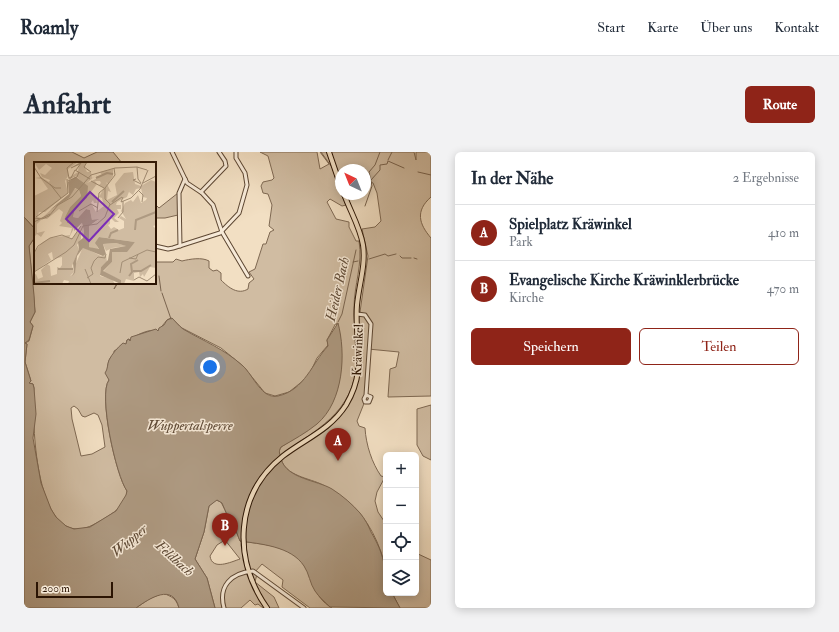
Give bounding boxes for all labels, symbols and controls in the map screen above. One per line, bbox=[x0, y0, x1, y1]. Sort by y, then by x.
text: Roamly bbox=[20, 16, 78, 40]
text: Start bbox=[597, 19, 625, 36]
text: Karte bbox=[647, 19, 678, 36]
text: Über uns bbox=[700, 19, 752, 36]
text: Kontakt bbox=[774, 19, 819, 36]
button: Route bbox=[745, 86, 815, 123]
text: Anfahrt bbox=[24, 87, 111, 122]
inset map bbox=[34, 162, 156, 284]
north arrow bbox=[335, 164, 371, 200]
text: In der Nähe bbox=[471, 168, 553, 189]
text: 2 Ergebnisse bbox=[733, 170, 799, 186]
text: Spielplatz Kräwinkel bbox=[509, 215, 632, 234]
text: A bbox=[480, 225, 488, 241]
text: 410 m bbox=[768, 225, 799, 241]
text: Park bbox=[509, 234, 533, 250]
water label: Heider Bach bbox=[322, 255, 353, 324]
text: Evangelische Kirche Kräwinklerbrücke bbox=[509, 271, 739, 290]
text: B bbox=[480, 281, 488, 297]
text: 470 m bbox=[767, 281, 799, 297]
text: Kirche bbox=[509, 290, 544, 306]
street label: Kräwinkel bbox=[349, 323, 367, 376]
button: Speichern bbox=[471, 328, 631, 365]
button: Teilen bbox=[639, 328, 799, 365]
your location bbox=[200, 357, 220, 377]
water label: Wuppertalsperre bbox=[147, 417, 233, 434]
pin: A bbox=[325, 428, 351, 461]
map controls bbox=[383, 452, 419, 596]
button: + bbox=[383, 452, 419, 488]
button: − bbox=[383, 488, 419, 524]
pin: B bbox=[212, 513, 238, 546]
water label: Wupper bbox=[108, 520, 151, 560]
button: locate bbox=[383, 524, 419, 560]
water label: Feldbach bbox=[151, 536, 197, 580]
button: layers bbox=[383, 560, 419, 596]
scale bar bbox=[36, 580, 113, 599]
text: 200 m bbox=[42, 582, 70, 595]

